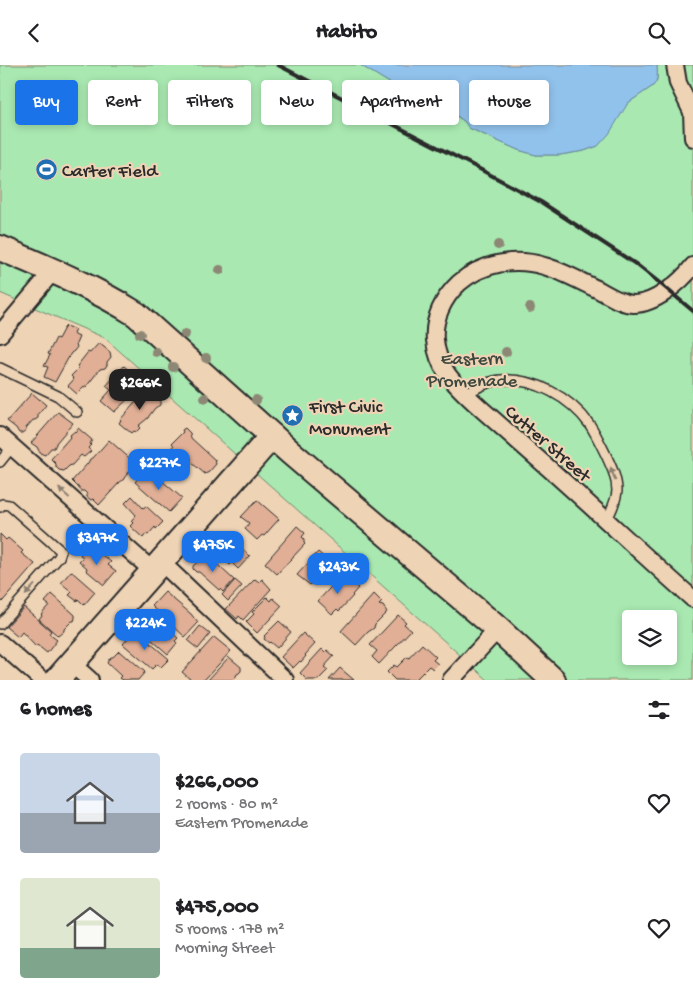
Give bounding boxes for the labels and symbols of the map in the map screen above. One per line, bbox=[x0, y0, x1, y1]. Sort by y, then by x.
sports icon: Carter Field bbox=[34, 157, 58, 181]
place label: Carter Field bbox=[62, 161, 159, 184]
park label: Eastern Promenade bbox=[426, 349, 518, 394]
pin: $266K bbox=[105, 369, 175, 411]
place label: First Civic Monument bbox=[308, 397, 392, 442]
street label: Cutter Street bbox=[499, 401, 596, 490]
place icon: First Civic Monument bbox=[281, 404, 305, 428]
pin: $227K bbox=[124, 449, 194, 491]
one-way arrow bbox=[609, 466, 616, 481]
one-way arrow bbox=[58, 487, 70, 499]
pin: $347K bbox=[62, 523, 132, 566]
pin: $475K bbox=[178, 531, 248, 573]
pin: $243K bbox=[303, 553, 373, 595]
one-way arrow bbox=[24, 584, 35, 597]
pin: $224K bbox=[110, 609, 180, 651]

